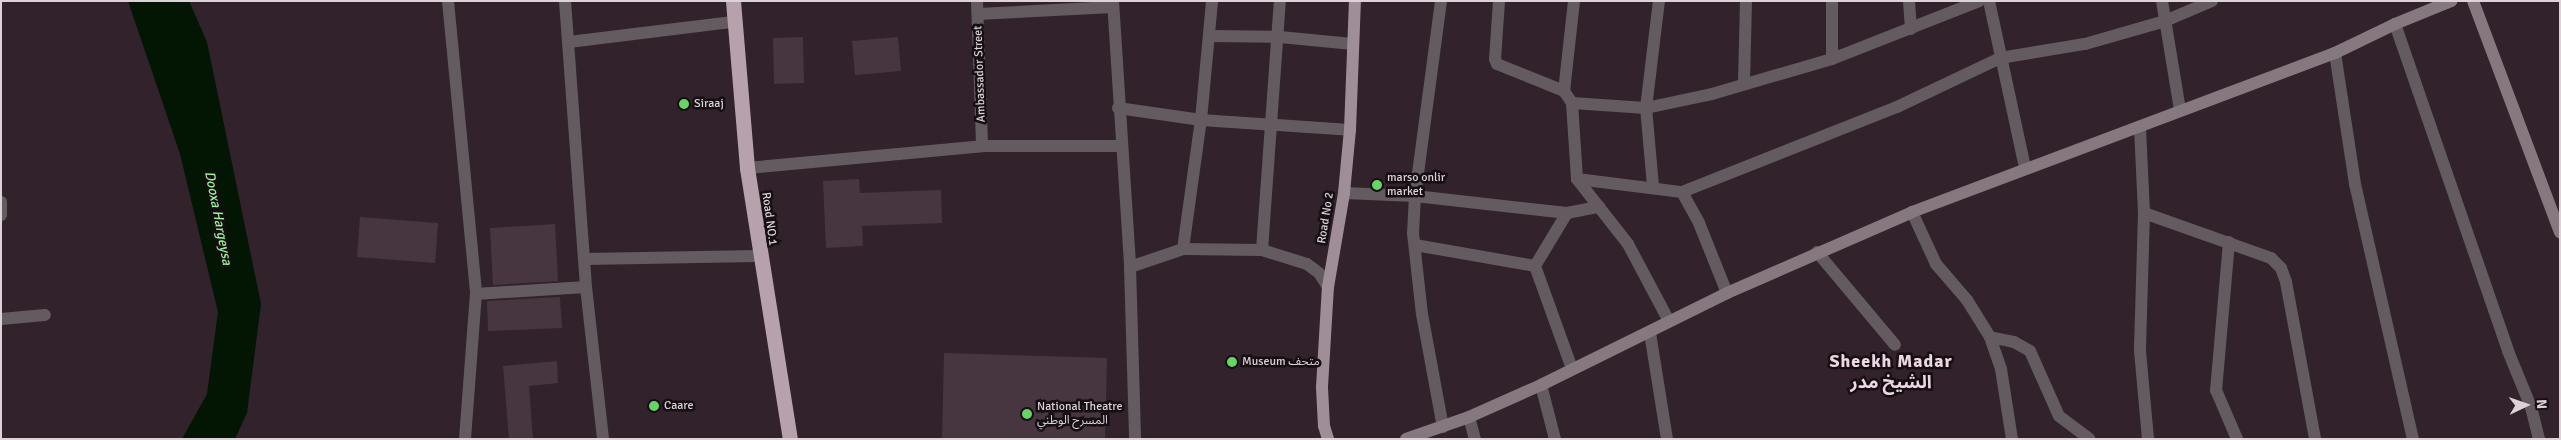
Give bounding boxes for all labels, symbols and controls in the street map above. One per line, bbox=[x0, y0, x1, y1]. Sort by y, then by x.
street label: Ambassador Street bbox=[971, 25, 989, 123]
place label: Siraaj bbox=[694, 97, 724, 111]
marker: Siraaj bbox=[678, 98, 690, 110]
water label: Dooxa Hargeysa bbox=[201, 170, 235, 266]
place label: marso onlir market bbox=[1387, 171, 1445, 199]
marker: marso onlir market bbox=[1371, 179, 1383, 191]
street label: Road NO.1 bbox=[758, 191, 780, 247]
street label: Road No 2 bbox=[1315, 191, 1337, 245]
district label: Sheekh Madar الشيخ مدر bbox=[1828, 351, 1954, 394]
place label: Museum متحف bbox=[1242, 355, 1320, 369]
marker: Museum متحف bbox=[1226, 356, 1238, 368]
north arrow bbox=[2501, 380, 2551, 430]
place label: Caare bbox=[664, 399, 694, 413]
text: N bbox=[2533, 399, 2550, 410]
marker: Caare bbox=[648, 400, 660, 412]
place label: National Theatre المسرح الوطني bbox=[1037, 400, 1122, 428]
marker: National Theatre المسرح الوطني bbox=[1021, 408, 1033, 420]

